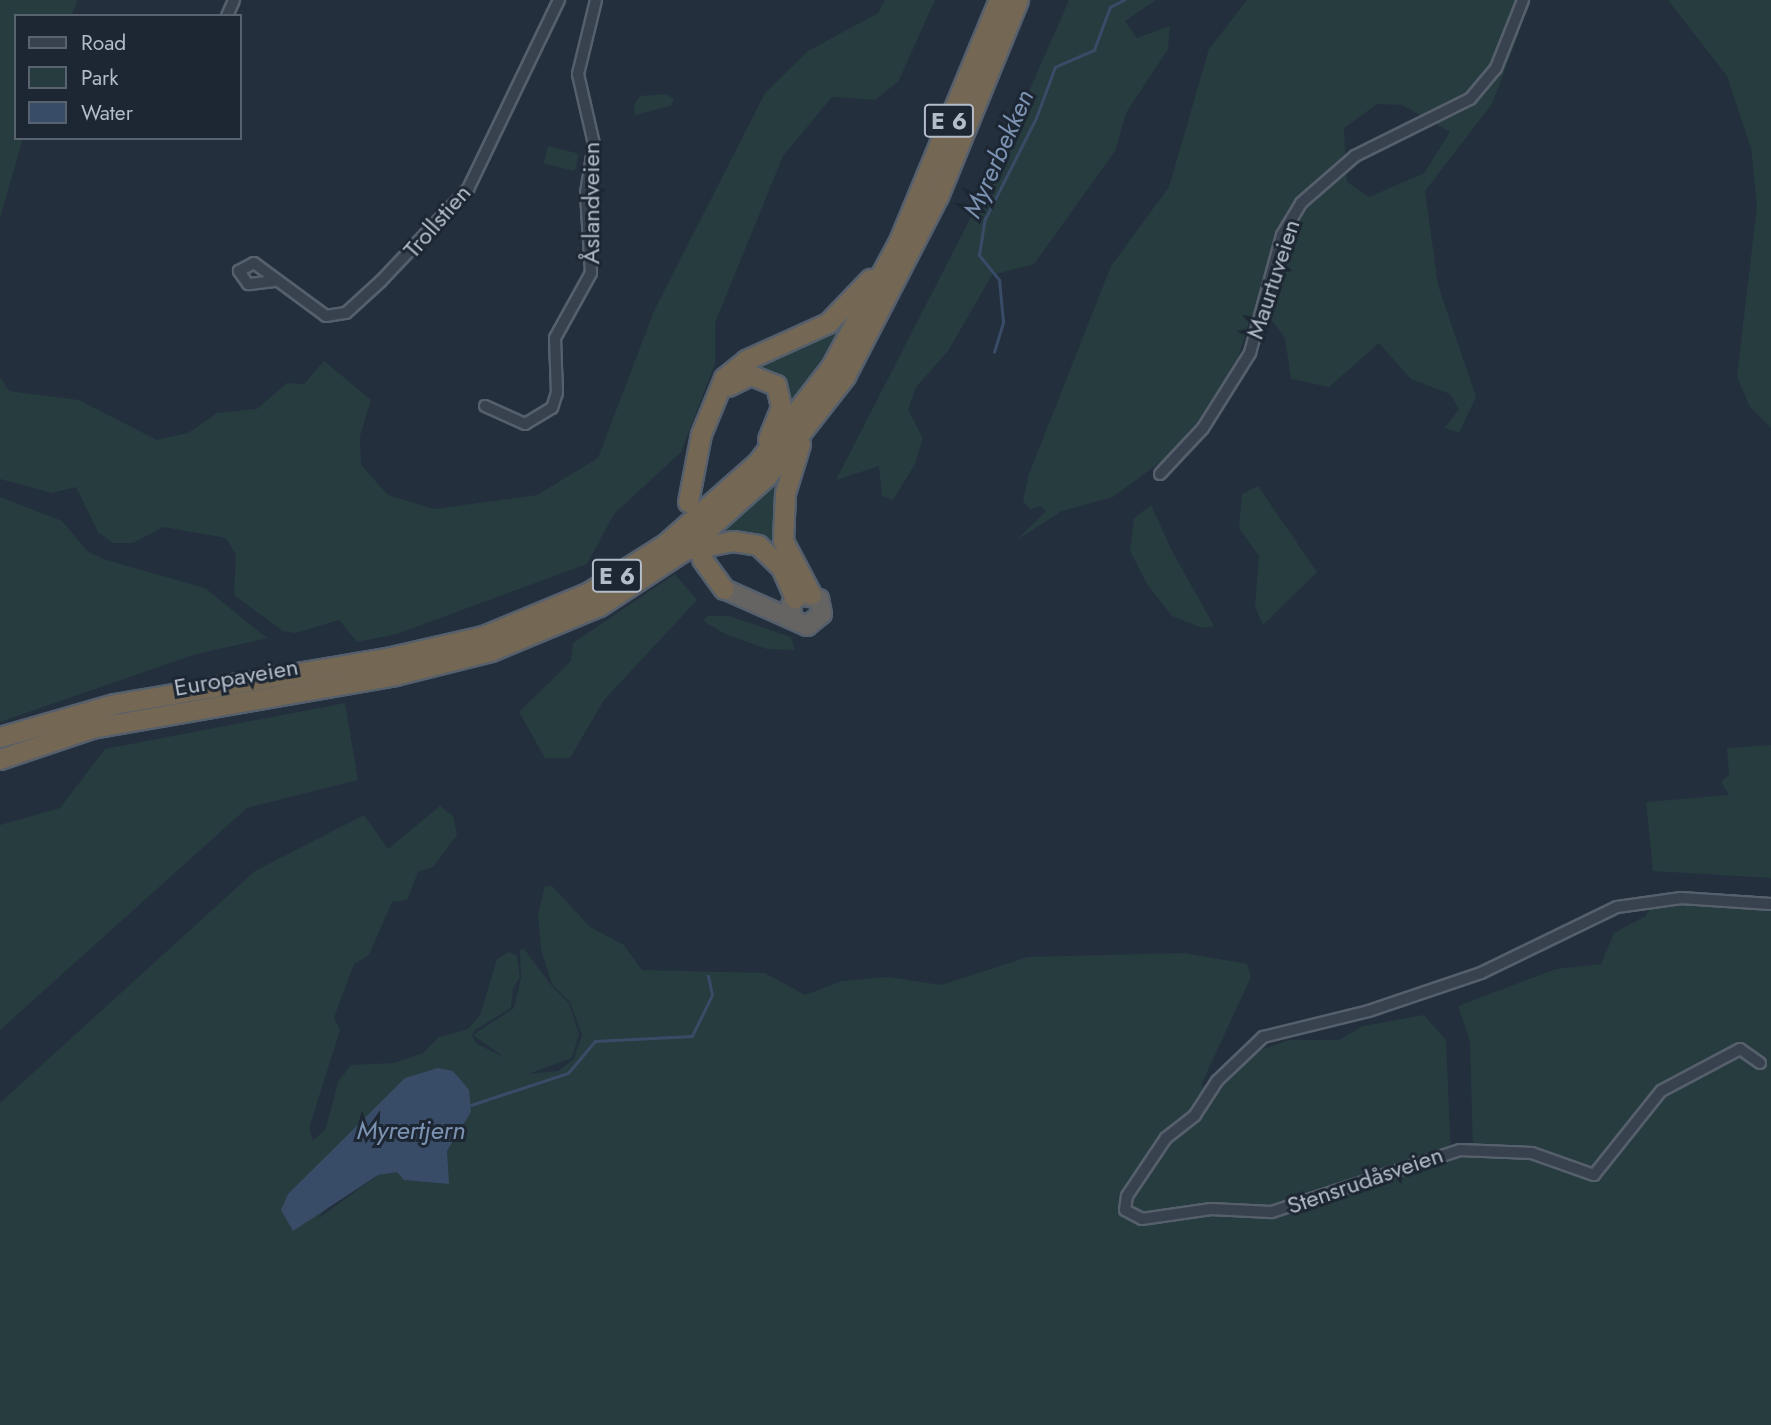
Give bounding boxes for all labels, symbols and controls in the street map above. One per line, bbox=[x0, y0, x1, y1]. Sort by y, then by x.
legend bbox=[14, 14, 242, 140]
text: Road bbox=[81, 28, 126, 58]
text: Park bbox=[81, 63, 118, 93]
water label: Myrerbekken bbox=[957, 85, 1041, 223]
text: Water bbox=[81, 98, 133, 128]
road number: E 6 bbox=[923, 102, 975, 140]
street label: Åslandveien bbox=[577, 142, 605, 264]
street label: Trollstien bbox=[397, 178, 477, 264]
street label: Maurtuveien bbox=[1240, 216, 1306, 342]
road number: E 6 bbox=[591, 556, 643, 596]
street label: Europaveien bbox=[172, 652, 300, 702]
water label: Myrertjern bbox=[357, 1115, 465, 1147]
street label: Stensrudåsveien bbox=[1283, 1140, 1447, 1220]

